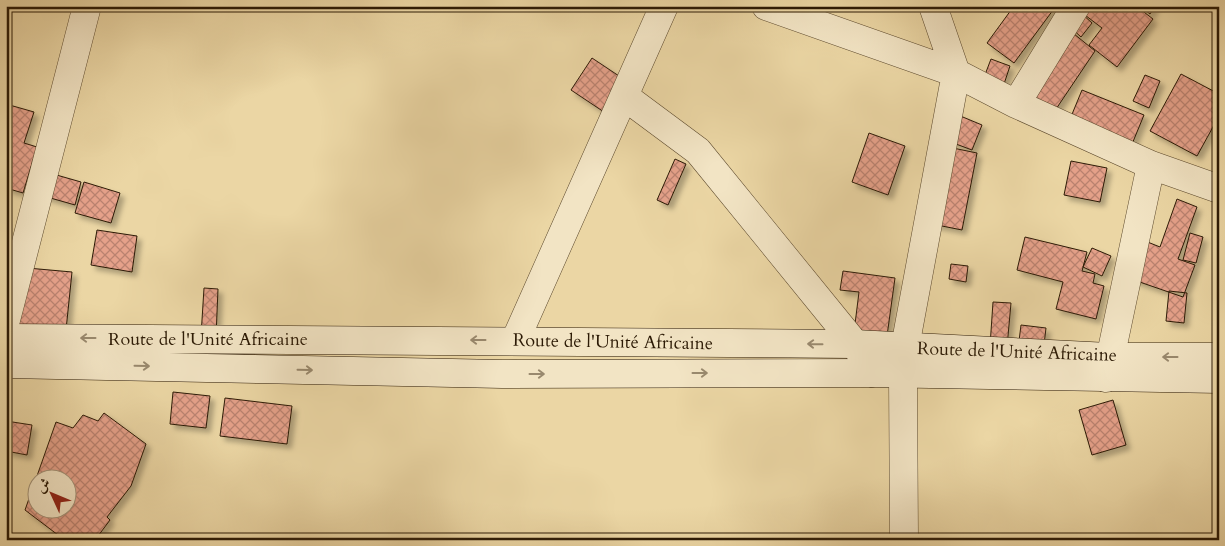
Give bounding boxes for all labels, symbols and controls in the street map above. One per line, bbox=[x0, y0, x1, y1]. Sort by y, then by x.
street label: Route de l'Unité Africaine bbox=[108, 327, 308, 352]
street label: Route de l'Unité Africaine bbox=[513, 328, 713, 356]
one-way arrow bbox=[80, 333, 96, 343]
one-way arrow bbox=[470, 335, 486, 345]
street label: Route de l'Unité Africaine bbox=[917, 336, 1117, 368]
one-way arrow bbox=[808, 339, 824, 349]
one-way arrow bbox=[1162, 352, 1178, 362]
one-way arrow bbox=[134, 362, 150, 371]
one-way arrow bbox=[297, 365, 313, 374]
one-way arrow bbox=[692, 368, 708, 378]
one-way arrow bbox=[529, 369, 545, 379]
north arrow bbox=[28, 468, 78, 518]
text: ش bbox=[31, 474, 55, 497]

